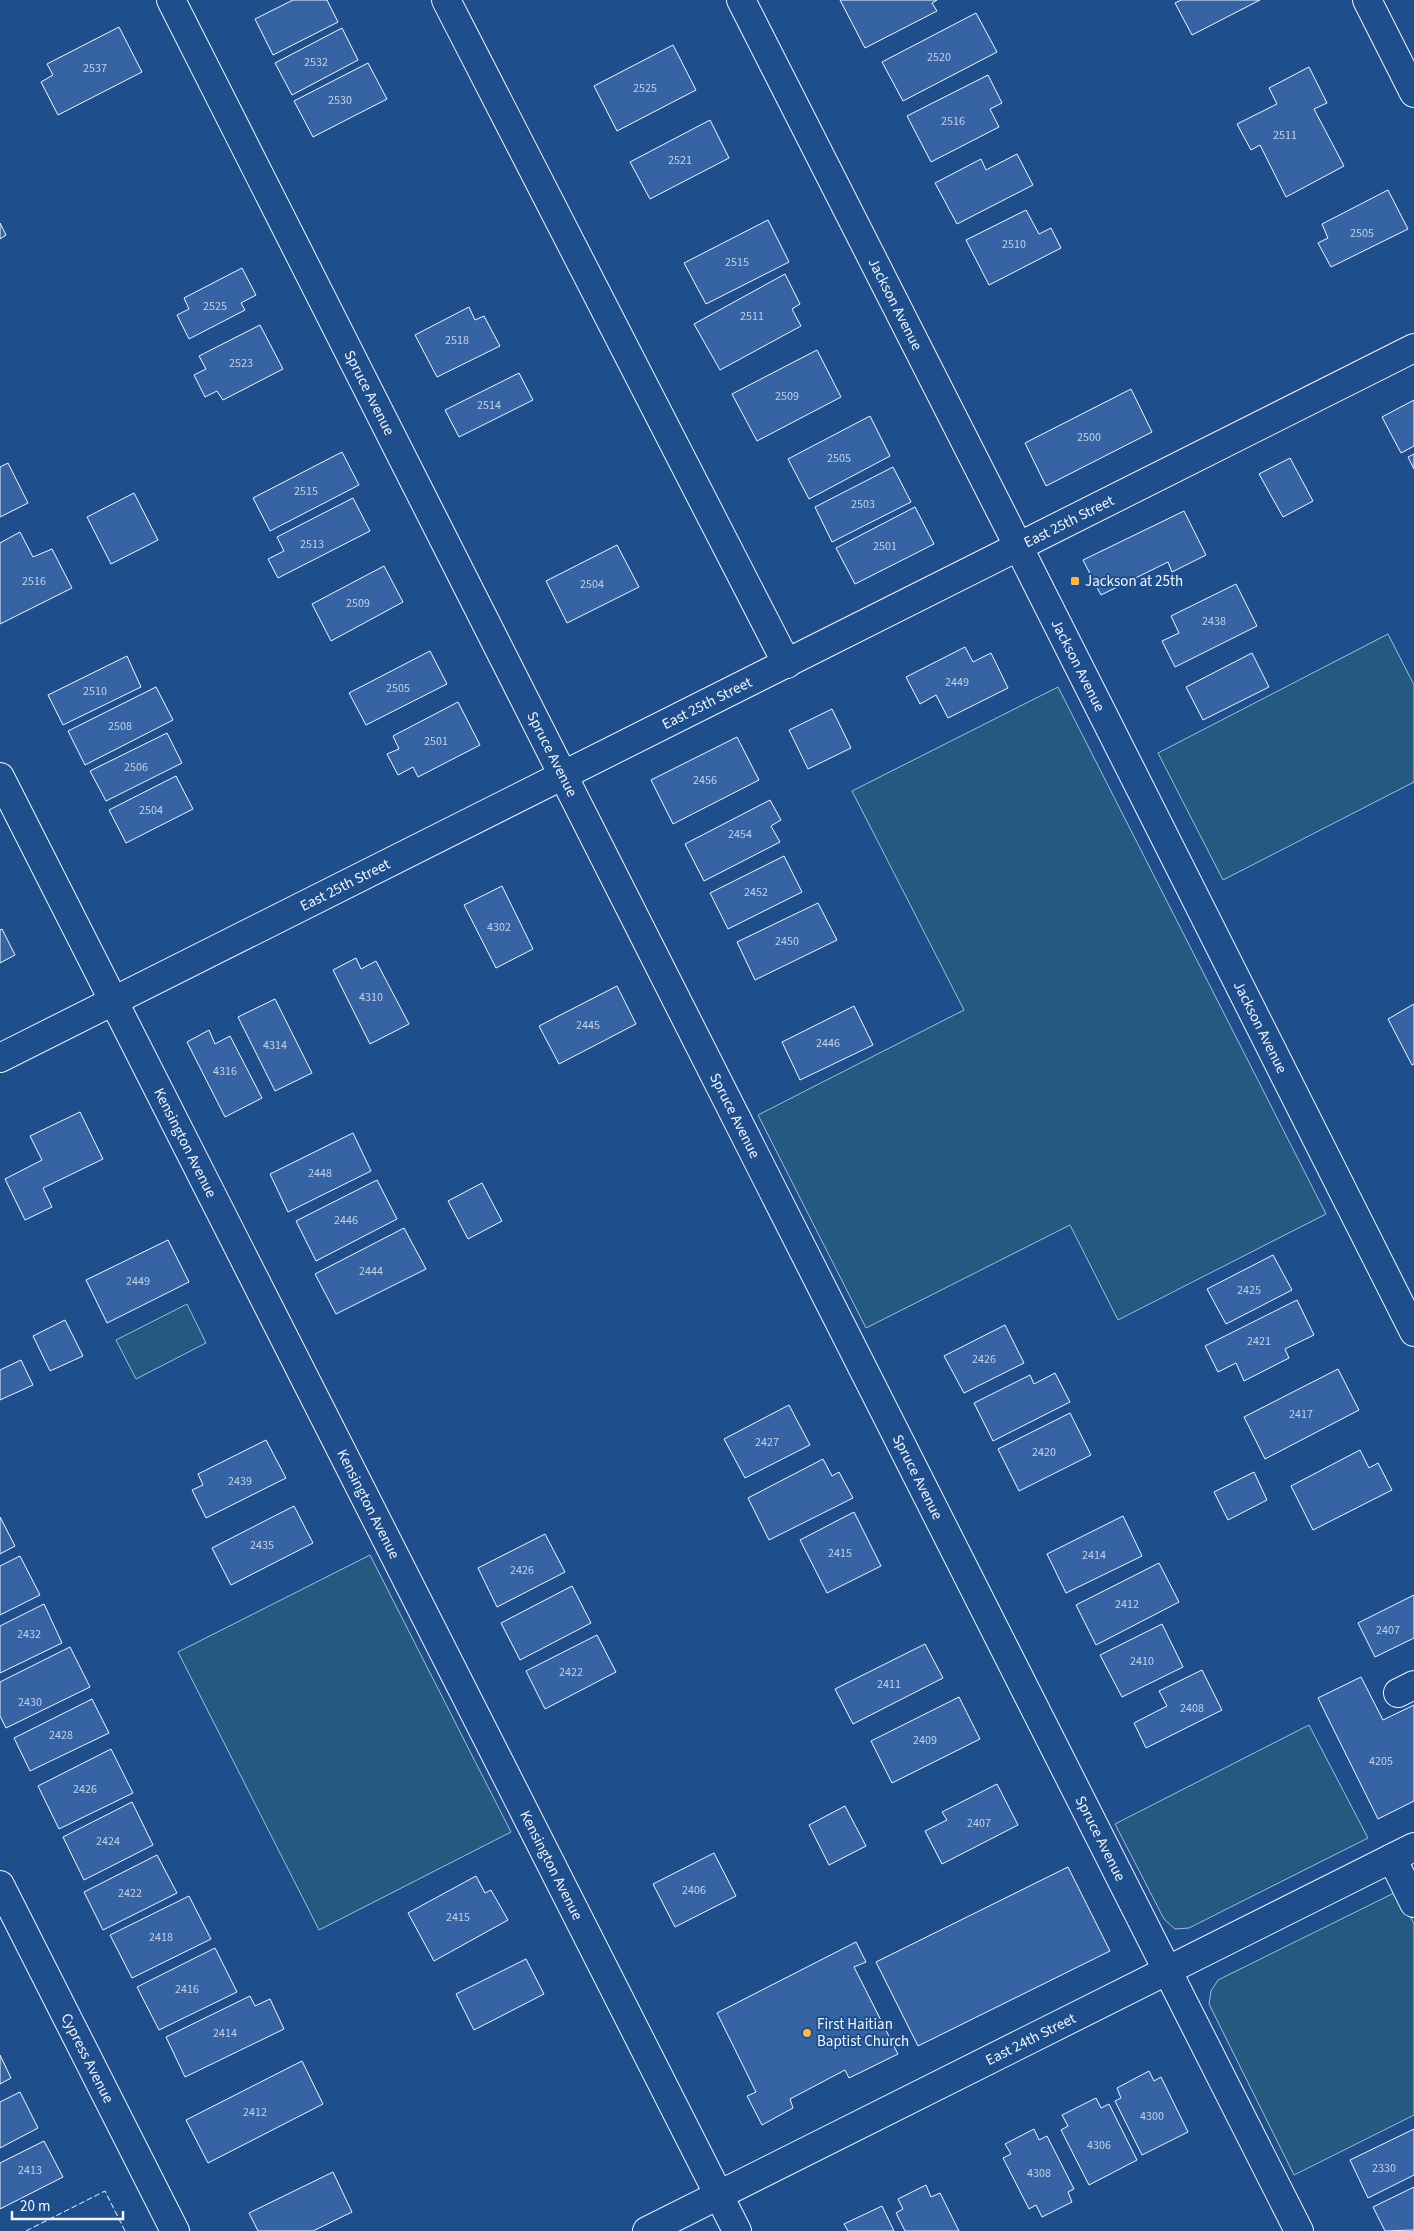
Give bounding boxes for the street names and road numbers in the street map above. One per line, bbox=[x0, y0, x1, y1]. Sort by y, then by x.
street label: Jackson Avenue bbox=[863, 254, 927, 354]
street label: Spruce Avenue bbox=[339, 347, 399, 439]
street label: East 25th Street bbox=[1020, 490, 1118, 553]
street label: Jackson Avenue bbox=[1046, 616, 1110, 715]
street label: East 25th Street bbox=[658, 672, 756, 735]
street label: Spruce Avenue bbox=[521, 708, 582, 801]
street label: East 25th Street bbox=[297, 854, 394, 917]
street label: Jackson Avenue bbox=[1228, 978, 1292, 1077]
street label: Spruce Avenue bbox=[704, 1069, 765, 1162]
street label: Kensington Avenue bbox=[148, 1084, 222, 1201]
street label: Spruce Avenue bbox=[887, 1431, 948, 1523]
street label: Kensington Avenue bbox=[331, 1446, 405, 1563]
street label: Spruce Avenue bbox=[1070, 1792, 1130, 1885]
street label: Kensington Avenue bbox=[515, 1807, 588, 1924]
street label: East 24th Street bbox=[982, 2008, 1080, 2071]
street label: Cypress Avenue bbox=[56, 2010, 119, 2107]

